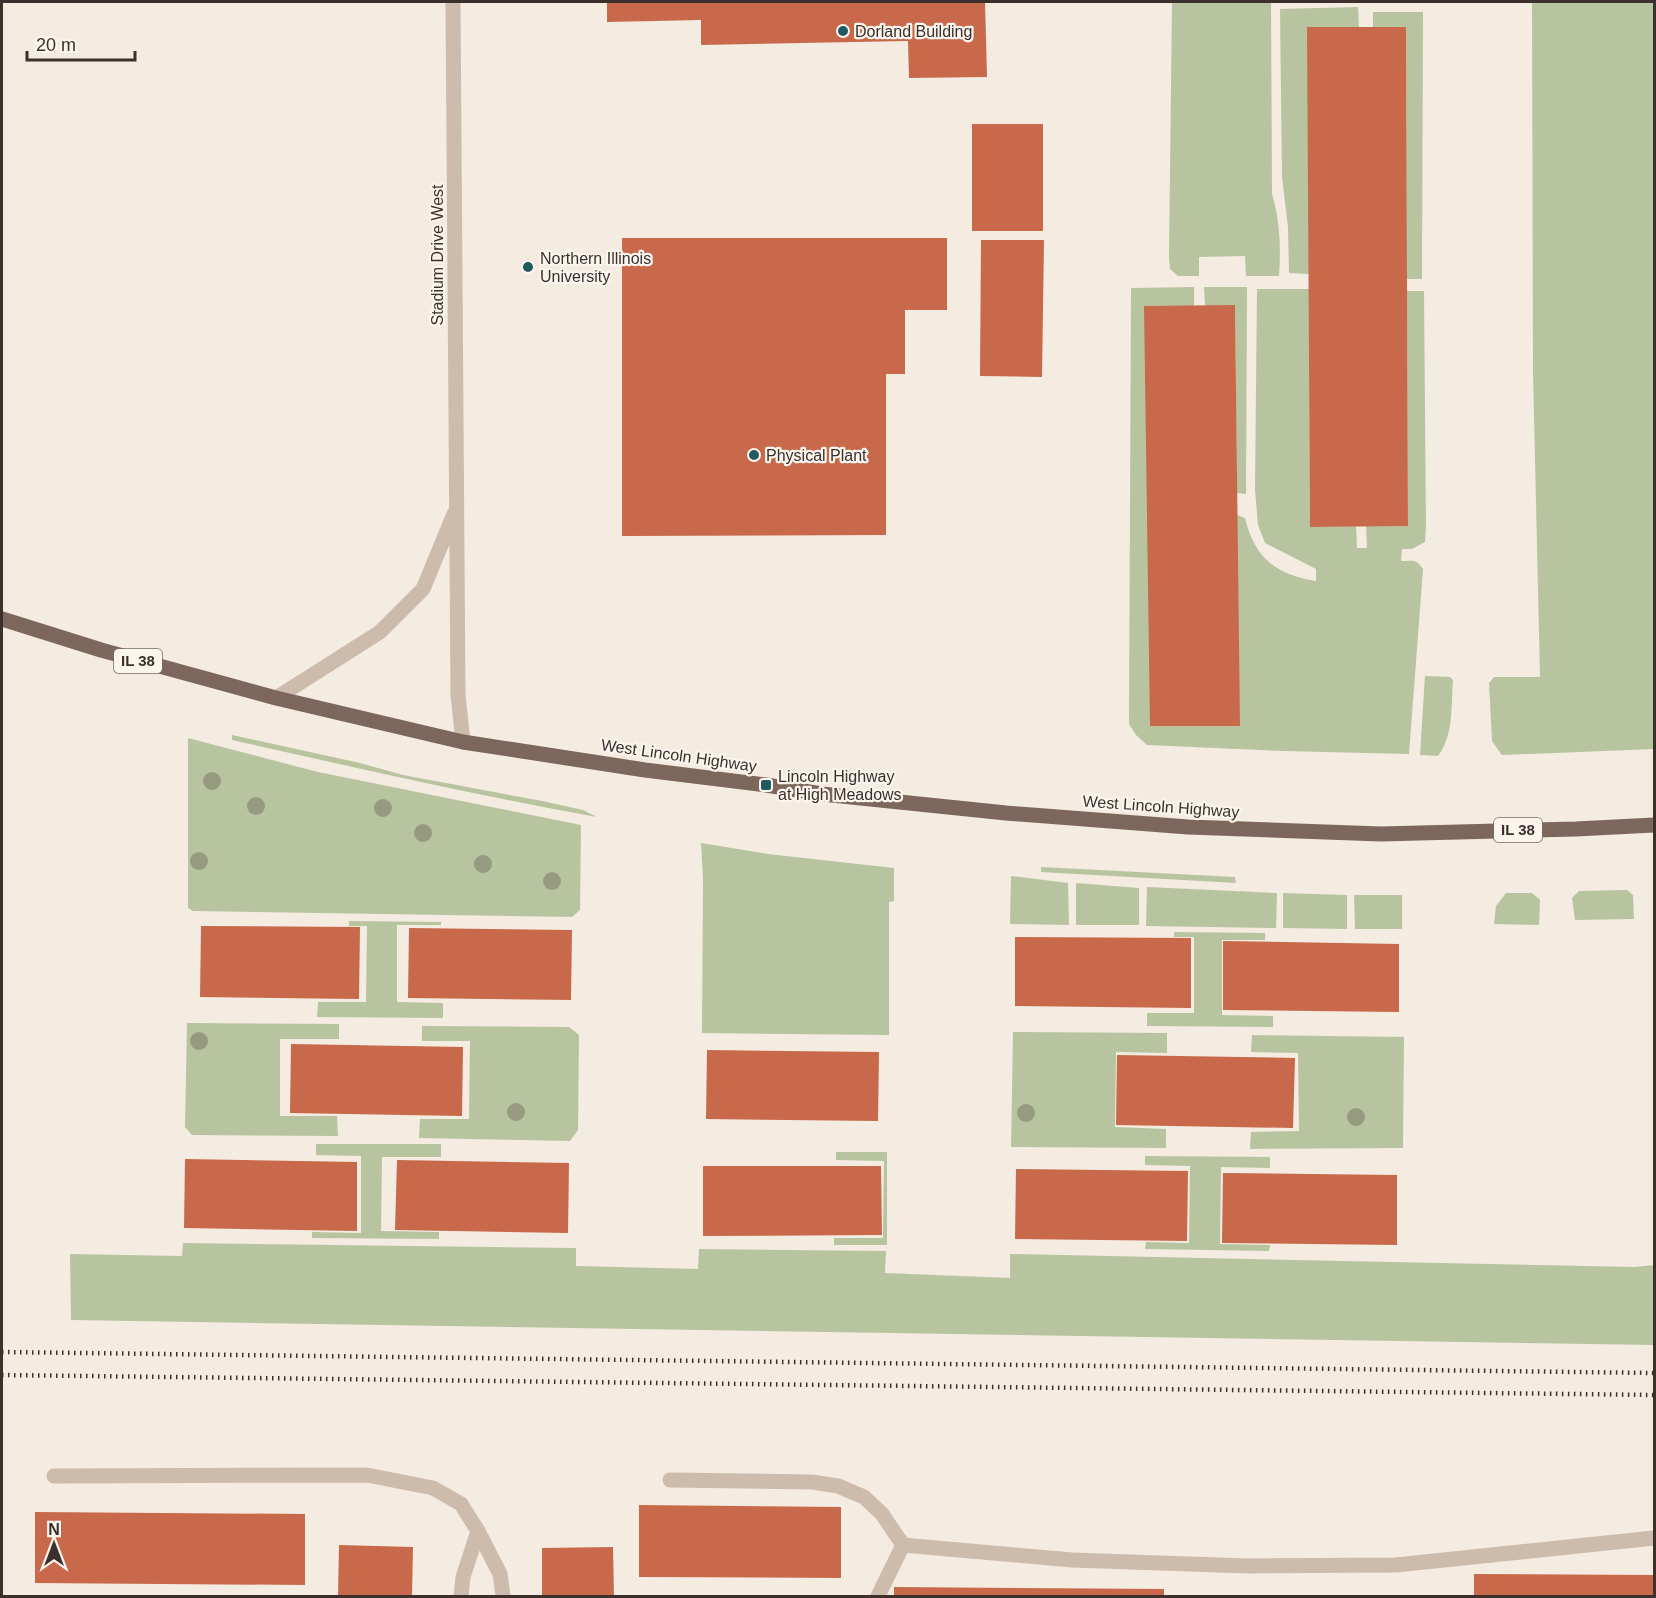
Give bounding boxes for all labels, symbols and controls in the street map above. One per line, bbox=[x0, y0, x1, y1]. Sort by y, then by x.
place label: Dorland Building bbox=[855, 23, 972, 40]
scale bar bbox=[27, 24, 135, 62]
marker: Dorland Building bbox=[836, 24, 850, 38]
text: 20 m bbox=[36, 35, 76, 55]
street label: Stadium Drive West bbox=[429, 184, 446, 326]
place label: Northern Illinois University bbox=[540, 250, 651, 285]
marker: Northern Illinois University bbox=[521, 260, 535, 274]
place label: Physical Plant bbox=[766, 447, 867, 464]
marker: Physical Plant bbox=[747, 448, 761, 462]
road number: IL 38 bbox=[114, 649, 162, 673]
street label: West Lincoln Highway bbox=[600, 736, 758, 775]
place label: Lincoln Highway at High Meadows bbox=[778, 768, 902, 803]
marker: Lincoln Highway at High Meadows bbox=[759, 778, 773, 792]
street label: West Lincoln Highway bbox=[1082, 793, 1240, 820]
road number: IL 38 bbox=[1494, 818, 1542, 842]
north arrow bbox=[24, 1514, 84, 1574]
text: N bbox=[48, 1521, 60, 1538]

